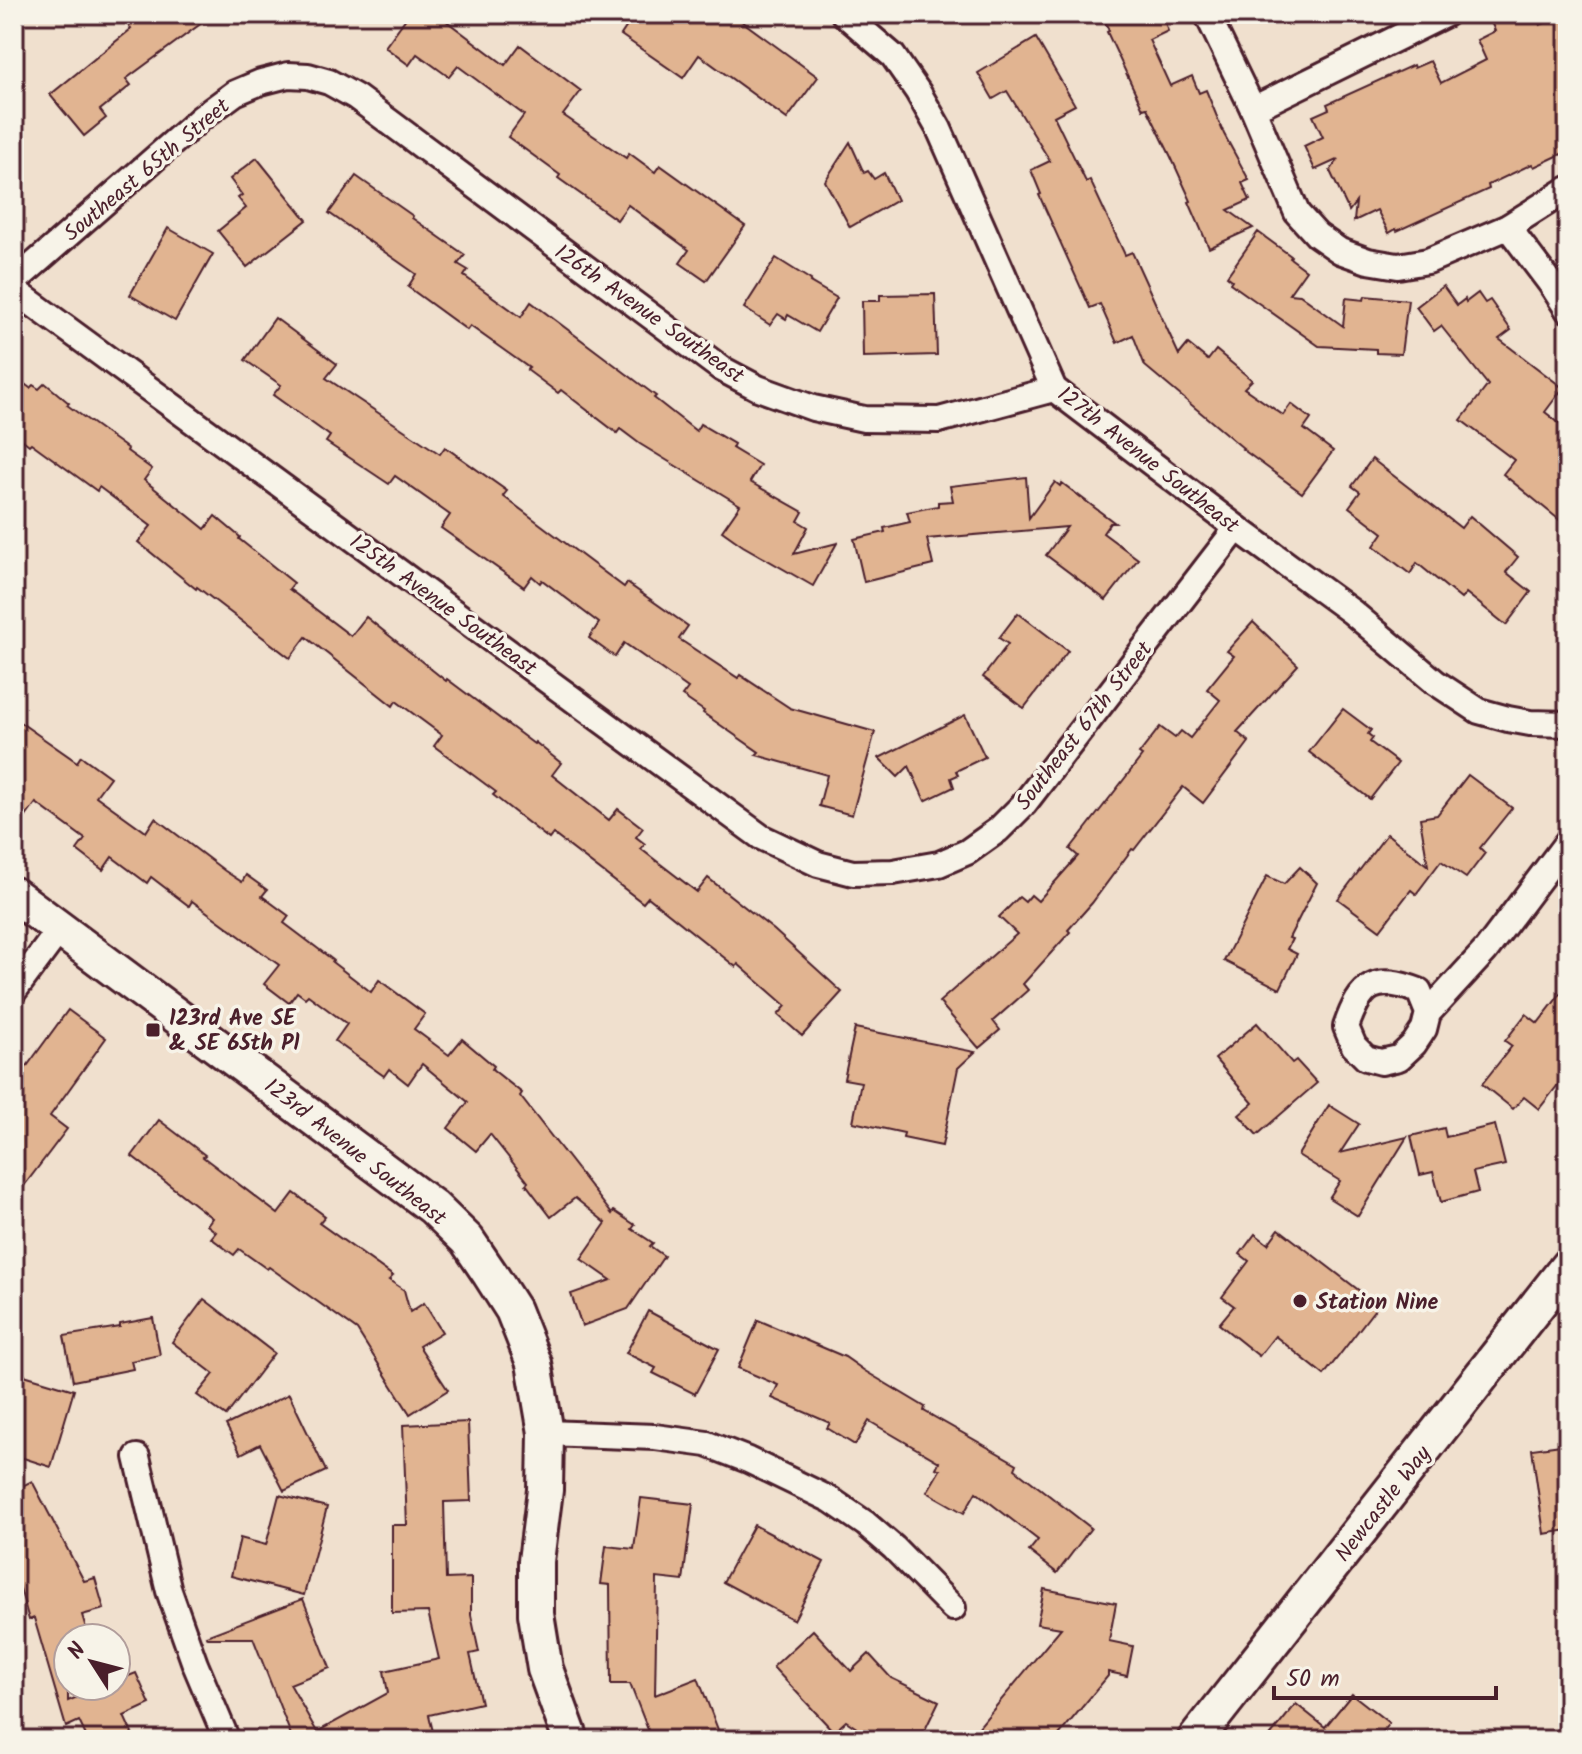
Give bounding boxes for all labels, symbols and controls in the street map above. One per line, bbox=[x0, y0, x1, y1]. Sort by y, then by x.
street label: Southeast 65th Street bbox=[57, 90, 239, 251]
street label: 126th Avenue Southeast bbox=[546, 236, 751, 394]
street label: 127th Avenue Southeast bbox=[1049, 378, 1247, 544]
street label: 125th Avenue Southeast bbox=[341, 526, 544, 687]
street label: Southeast 67th Street bbox=[1008, 634, 1163, 819]
place label: 123rd Ave SE & SE 65th Pl bbox=[169, 1002, 299, 1062]
marker: 123rd Ave SE & SE 65th Pl bbox=[144, 1021, 162, 1039]
street label: 123rd Avenue Southeast bbox=[256, 1070, 454, 1236]
place label: Station Nine bbox=[1316, 1286, 1438, 1321]
marker: Station Nine bbox=[1291, 1292, 1309, 1310]
street label: Newcastle Way bbox=[1327, 1438, 1441, 1570]
north arrow bbox=[52, 1622, 132, 1702]
text: N bbox=[60, 1636, 96, 1668]
scale bar bbox=[1274, 1650, 1496, 1700]
text: 50 m bbox=[1286, 1660, 1340, 1699]

